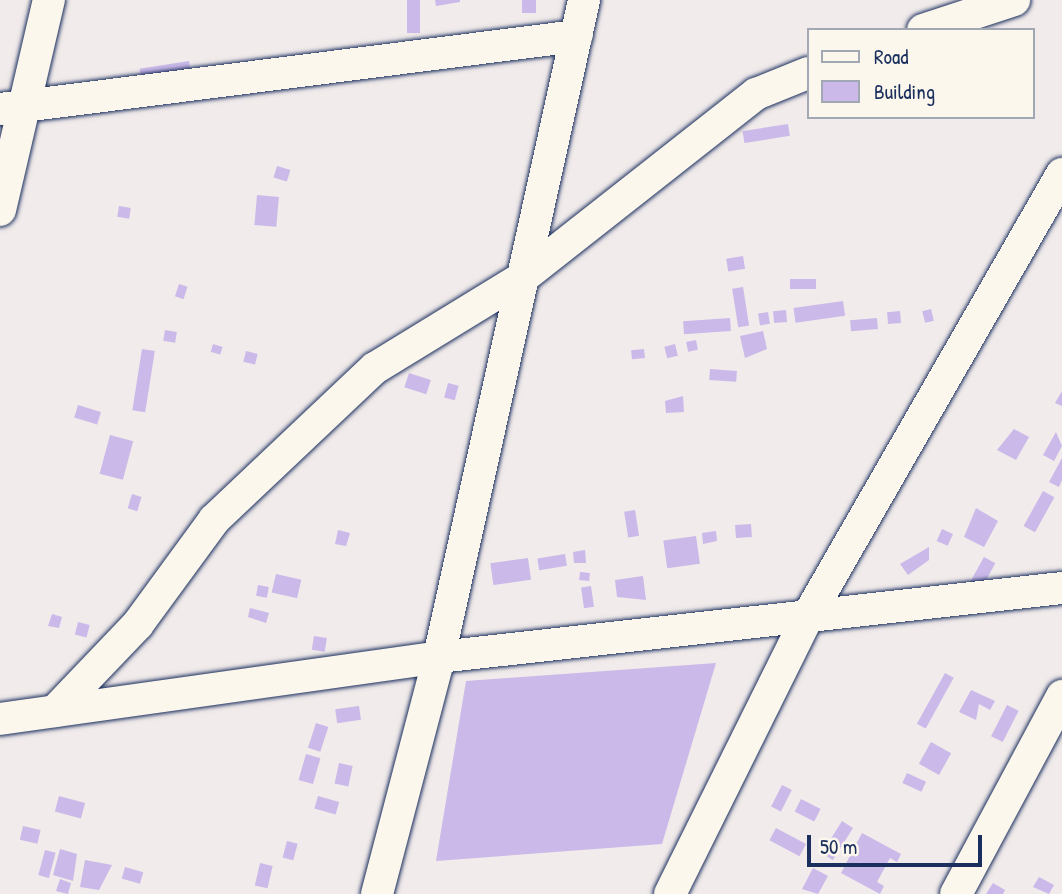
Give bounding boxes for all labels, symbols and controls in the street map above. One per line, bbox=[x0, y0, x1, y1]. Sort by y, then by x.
legend bbox=[806, 28, 1034, 119]
text: Road bbox=[874, 42, 908, 71]
text: Building bbox=[874, 77, 935, 106]
scale bar bbox=[810, 820, 985, 864]
text: 50 m bbox=[820, 832, 857, 861]

